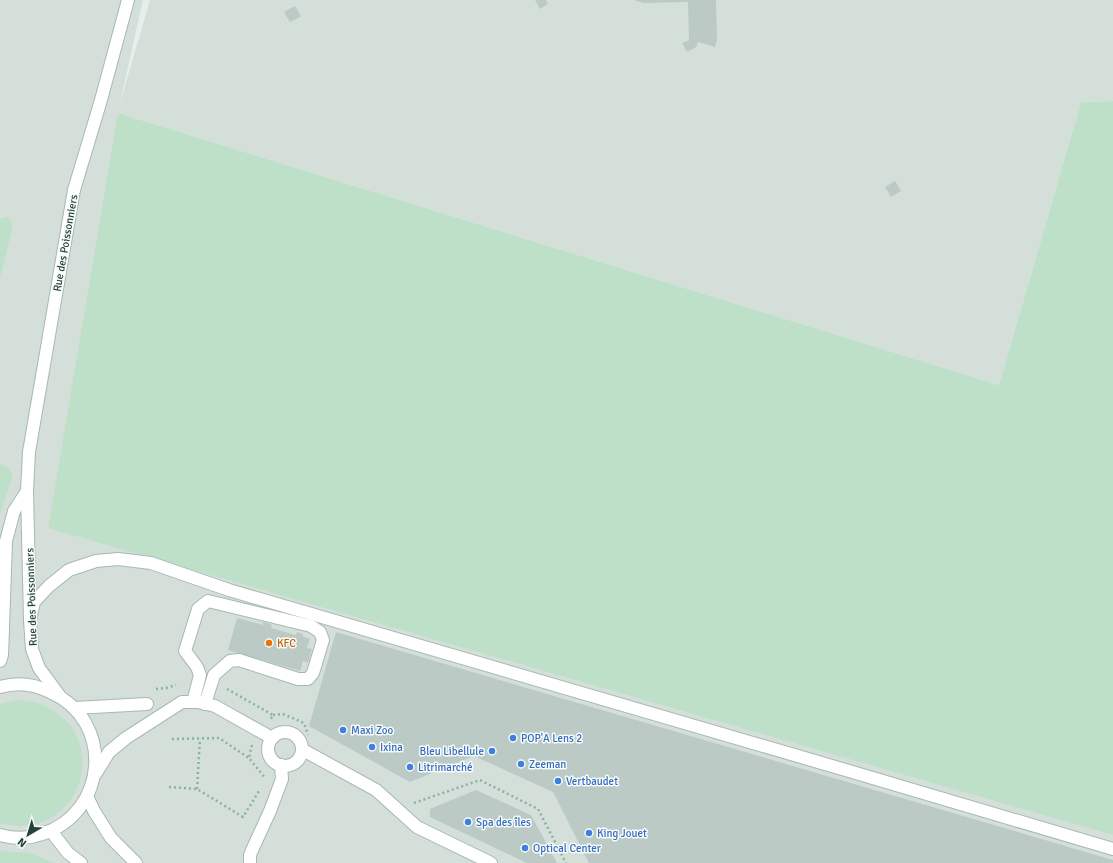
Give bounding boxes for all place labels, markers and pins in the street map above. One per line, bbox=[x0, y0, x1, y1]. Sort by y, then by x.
place label: KFC bbox=[277, 637, 296, 650]
marker: KFC bbox=[264, 638, 274, 648]
place label: Maxi Zoo bbox=[351, 724, 394, 737]
marker: Maxi Zoo bbox=[338, 725, 348, 735]
place label: POP'A Lens 2 bbox=[521, 732, 582, 745]
marker: POP'A Lens 2 bbox=[508, 733, 518, 743]
place label: Ixina bbox=[380, 741, 403, 754]
marker: Ixina bbox=[367, 742, 377, 752]
place label: Bleu Libellule bbox=[420, 745, 484, 758]
marker: Bleu Libellule bbox=[487, 746, 497, 756]
place label: Zeeman bbox=[529, 758, 566, 771]
marker: Zeeman bbox=[516, 759, 526, 769]
place label: Litrimarché bbox=[418, 761, 472, 774]
marker: Litrimarché bbox=[405, 762, 415, 772]
place label: Vertbaudet bbox=[566, 775, 618, 788]
marker: Vertbaudet bbox=[553, 776, 563, 786]
place label: Spa des îles bbox=[476, 816, 531, 829]
marker: Spa des îles bbox=[463, 817, 473, 827]
place label: King Jouet bbox=[597, 827, 647, 840]
marker: King Jouet bbox=[584, 828, 594, 838]
place label: Optical Center bbox=[533, 842, 601, 855]
marker: Optical Center bbox=[520, 843, 530, 853]

